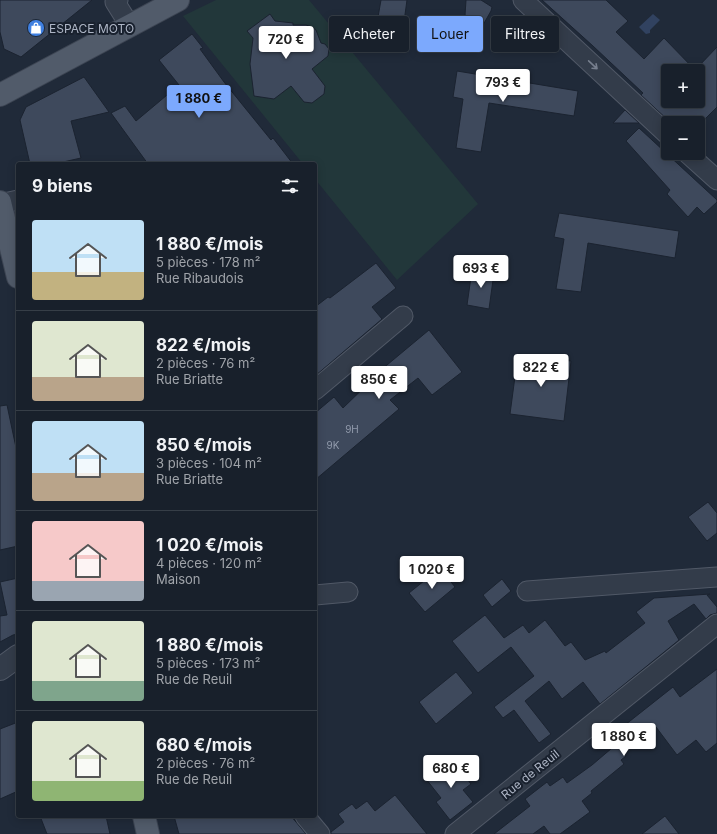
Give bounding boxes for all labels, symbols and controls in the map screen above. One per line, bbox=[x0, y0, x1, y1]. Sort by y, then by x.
chip: Acheter bbox=[329, 16, 409, 52]
chip: Louer bbox=[417, 16, 483, 52]
chip: Filtres bbox=[491, 16, 559, 52]
shop icon: ESPACE MOTO bbox=[26, 18, 46, 38]
place label: ESPACE MOTO bbox=[49, 21, 134, 36]
pin: 720 € bbox=[258, 26, 314, 60]
text: 720 € bbox=[268, 31, 304, 47]
one-way arrow bbox=[587, 60, 597, 69]
map controls bbox=[661, 64, 705, 160]
button: + bbox=[661, 64, 705, 108]
pin: 793 € bbox=[475, 69, 531, 103]
text: 793 € bbox=[485, 74, 521, 90]
pin: 1 880 € bbox=[162, 85, 236, 119]
text: 1 880 € bbox=[176, 90, 222, 106]
button: − bbox=[661, 116, 705, 160]
icon: filters bbox=[279, 175, 301, 197]
text: 9 biens bbox=[32, 176, 93, 196]
text: 1 880 €/mois bbox=[156, 234, 263, 254]
icon: home bbox=[64, 236, 112, 284]
text: 5 pièces · 178 m² bbox=[156, 254, 260, 270]
pin: 693 € bbox=[453, 255, 509, 289]
text: 693 € bbox=[462, 260, 500, 276]
text: Rue Ribaudois bbox=[156, 270, 244, 286]
text: 822 €/mois bbox=[156, 335, 251, 355]
icon: home bbox=[64, 337, 112, 385]
pin: 822 € bbox=[513, 354, 569, 388]
text: 2 pièces · 76 m² bbox=[156, 355, 255, 371]
text: 822 € bbox=[523, 359, 559, 375]
pin: 850 € bbox=[351, 366, 407, 400]
text: Rue Briatte bbox=[156, 371, 223, 387]
text: 850 € bbox=[360, 371, 398, 387]
house number: 9H bbox=[345, 423, 359, 435]
text: 850 €/mois bbox=[156, 435, 252, 455]
icon: home bbox=[64, 437, 112, 485]
house number: 9K bbox=[327, 439, 340, 451]
text: 3 pièces · 104 m² bbox=[156, 455, 262, 471]
text: Rue Briatte bbox=[156, 471, 223, 487]
text: 1 020 €/mois bbox=[156, 535, 263, 555]
icon: home bbox=[64, 537, 112, 585]
text: 4 pièces · 120 m² bbox=[156, 555, 262, 571]
pin: 1 020 € bbox=[395, 556, 469, 590]
text: 1 020 € bbox=[409, 561, 455, 577]
text: Maison bbox=[156, 571, 201, 587]
text: 1 880 €/mois bbox=[156, 635, 263, 655]
icon: home bbox=[64, 637, 112, 685]
text: 5 pièces · 173 m² bbox=[156, 655, 260, 671]
text: Rue de Reuil bbox=[156, 671, 232, 687]
pin: 1 880 € bbox=[587, 723, 661, 757]
text: 1 880 € bbox=[601, 728, 647, 744]
text: 680 €/mois bbox=[156, 735, 252, 755]
icon: home bbox=[64, 737, 112, 785]
street label: Rue de Reuil bbox=[498, 746, 562, 802]
text: 2 pièces · 76 m² bbox=[156, 755, 255, 771]
pin: 680 € bbox=[423, 755, 479, 789]
text: 680 € bbox=[432, 760, 470, 776]
text: Rue de Reuil bbox=[156, 771, 232, 787]

